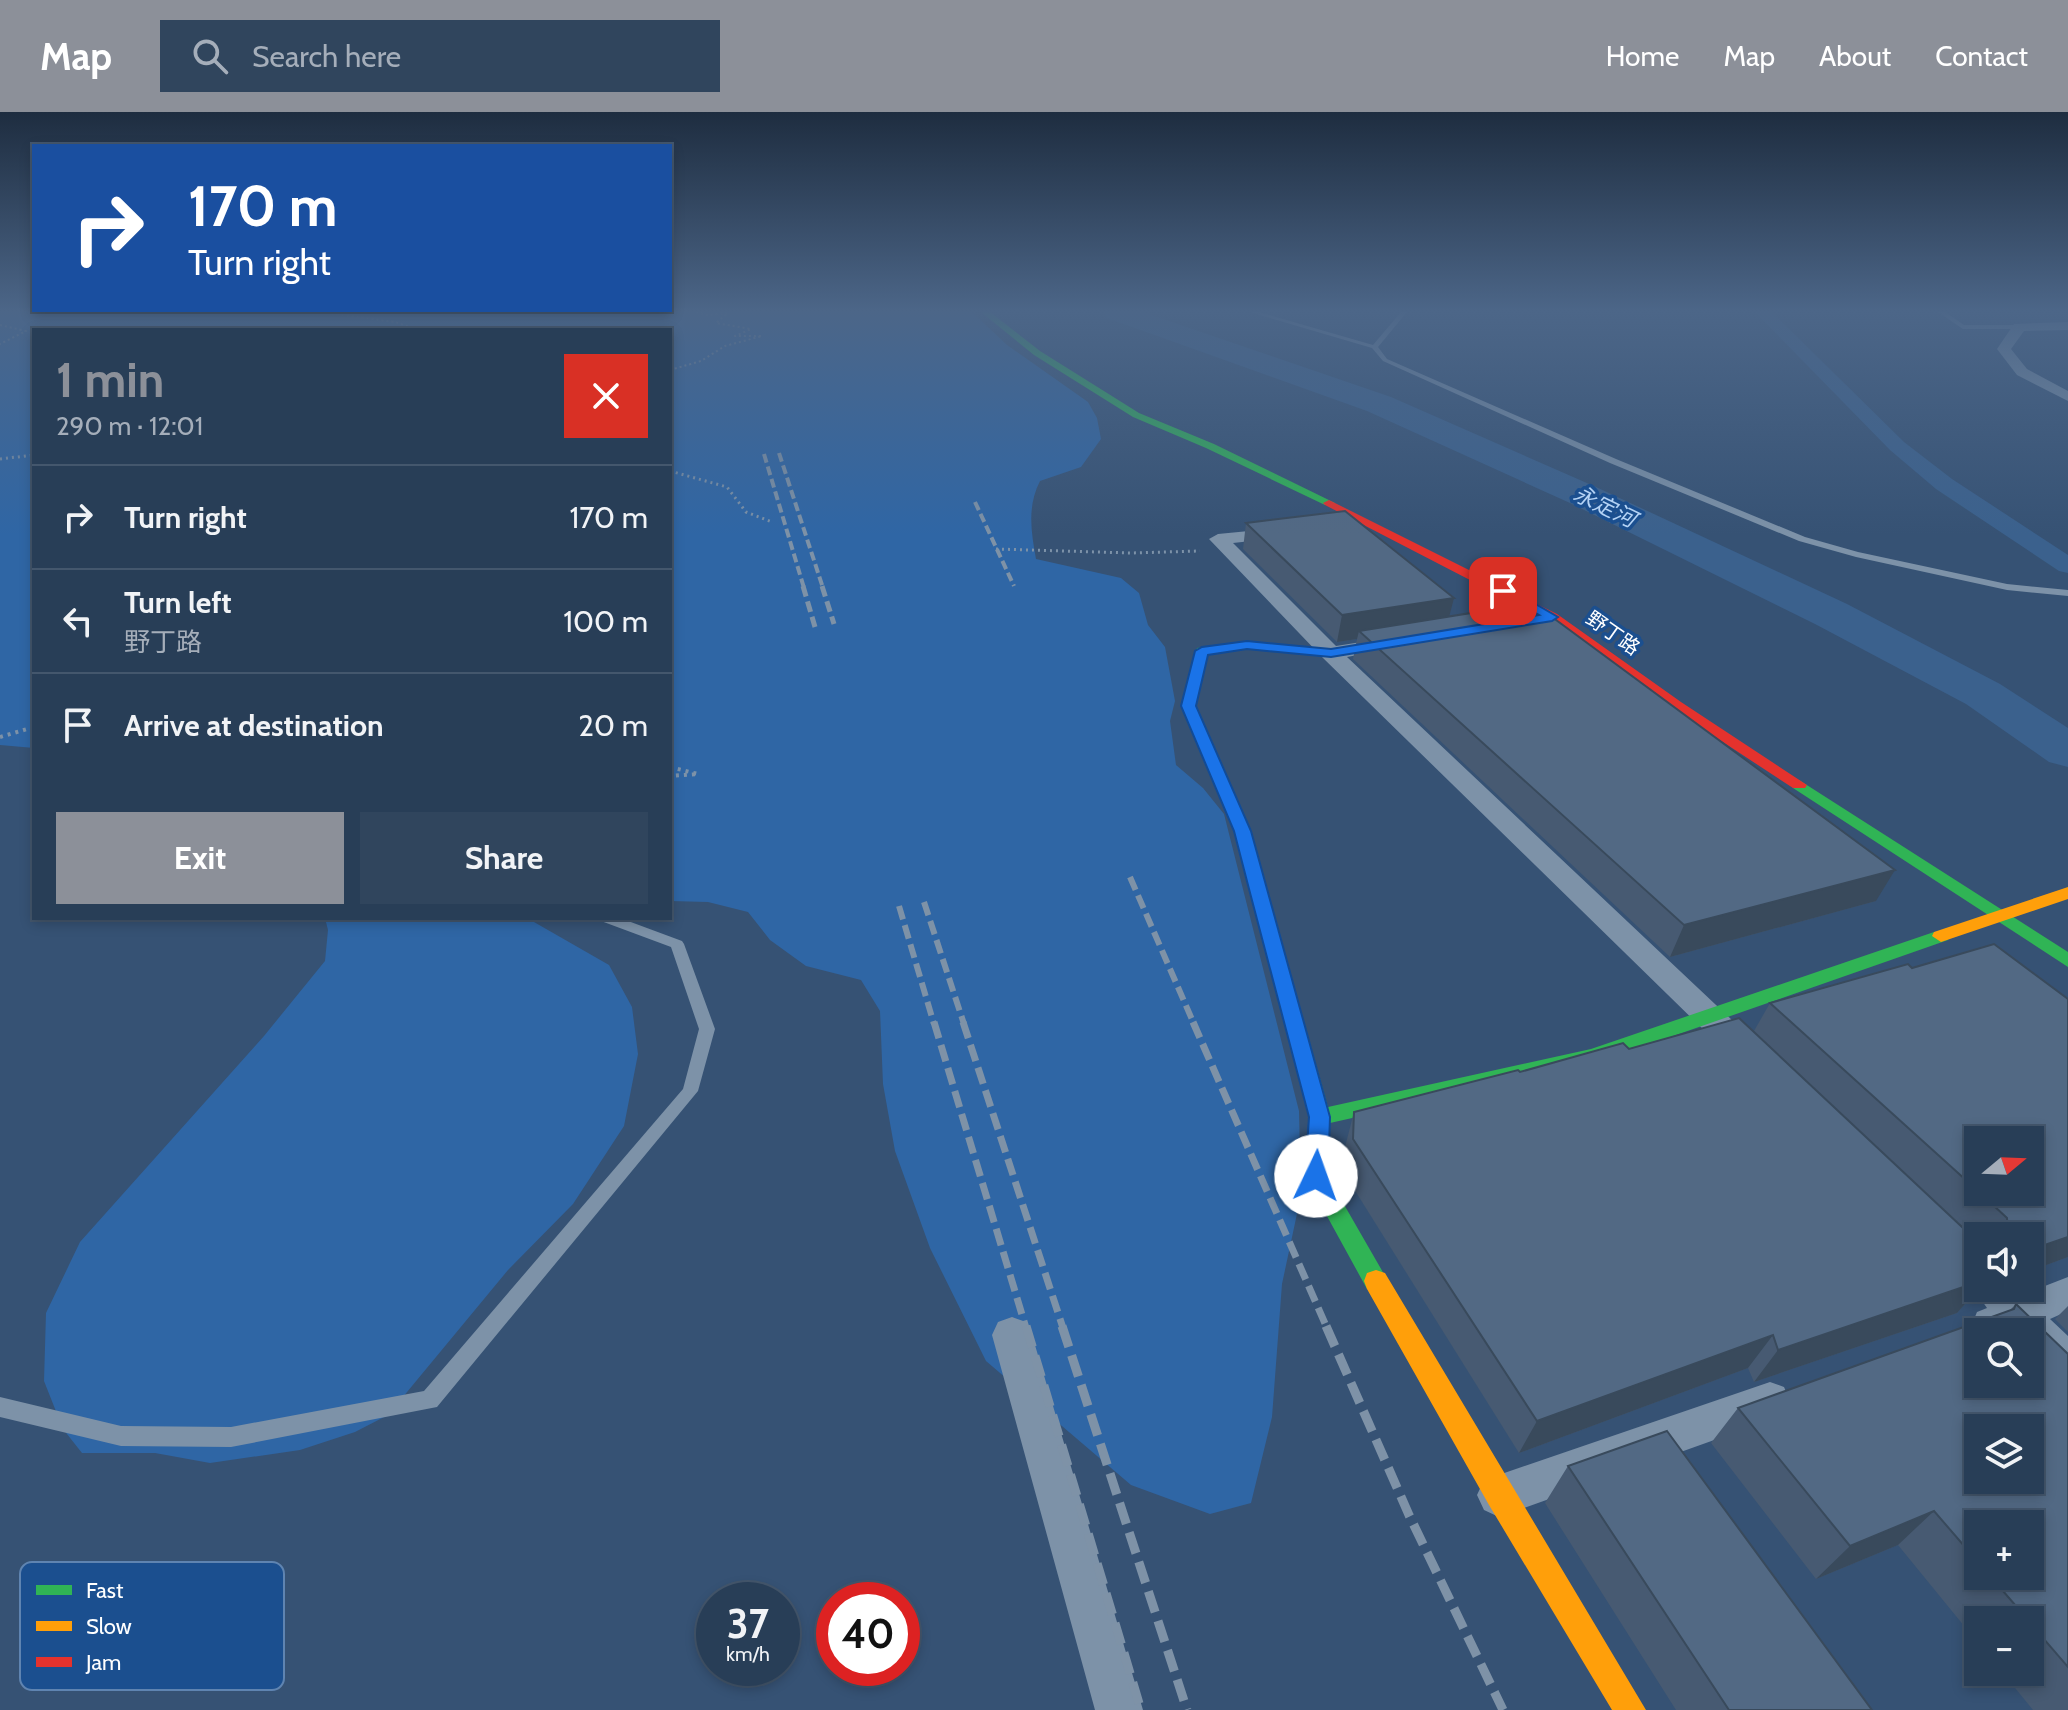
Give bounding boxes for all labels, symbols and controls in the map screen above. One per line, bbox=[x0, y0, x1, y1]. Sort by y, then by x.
search box bbox=[160, 20, 720, 92]
text: Map bbox=[40, 33, 112, 80]
icon: search bbox=[188, 34, 232, 78]
text: Search here bbox=[252, 38, 401, 75]
text: Home bbox=[1606, 39, 1679, 73]
text: Map bbox=[1723, 39, 1775, 73]
text: About bbox=[1819, 39, 1891, 73]
text: Contact bbox=[1935, 39, 2028, 73]
text: 170 m bbox=[188, 172, 338, 240]
icon: right bbox=[56, 176, 160, 280]
text: Turn right bbox=[188, 240, 331, 284]
text: 1 min bbox=[56, 351, 164, 409]
button: close bbox=[564, 354, 648, 438]
text: 290 m · 12:01 bbox=[56, 410, 203, 442]
water label: 永定河 bbox=[1569, 480, 1644, 535]
icon: right bbox=[56, 495, 100, 539]
text: Turn right bbox=[124, 499, 247, 536]
text: 170 m bbox=[569, 499, 648, 536]
pin bbox=[1469, 557, 1537, 625]
icon: arrive bbox=[1481, 569, 1525, 613]
text: Turn left bbox=[124, 584, 232, 621]
icon: left bbox=[56, 599, 100, 643]
text: 100 m bbox=[563, 603, 648, 640]
street label: 野丁路 bbox=[1582, 606, 1644, 660]
text: 野丁路 bbox=[124, 626, 202, 658]
icon: arrive bbox=[56, 703, 100, 747]
text: Arrive at destination bbox=[124, 707, 384, 744]
text: 20 m bbox=[578, 707, 648, 744]
button: Exit bbox=[56, 812, 344, 904]
button: Share bbox=[360, 812, 648, 904]
north arrow bbox=[1964, 1126, 2044, 1206]
map controls bbox=[1964, 1126, 2044, 1686]
position arrow bbox=[1274, 1134, 1358, 1218]
button: sound bbox=[1964, 1222, 2044, 1302]
button: search bbox=[1964, 1318, 2044, 1398]
button: layers bbox=[1964, 1414, 2044, 1494]
button: + bbox=[1964, 1510, 2044, 1590]
legend bbox=[20, 1562, 284, 1690]
text: Fast bbox=[86, 1577, 124, 1604]
speed limit sign: 40 bbox=[816, 1582, 920, 1686]
text: 37 bbox=[727, 1599, 769, 1648]
button: − bbox=[1964, 1606, 2044, 1686]
text: Slow bbox=[86, 1613, 132, 1640]
text: km/h bbox=[726, 1642, 770, 1666]
text: Jam bbox=[85, 1649, 121, 1676]

